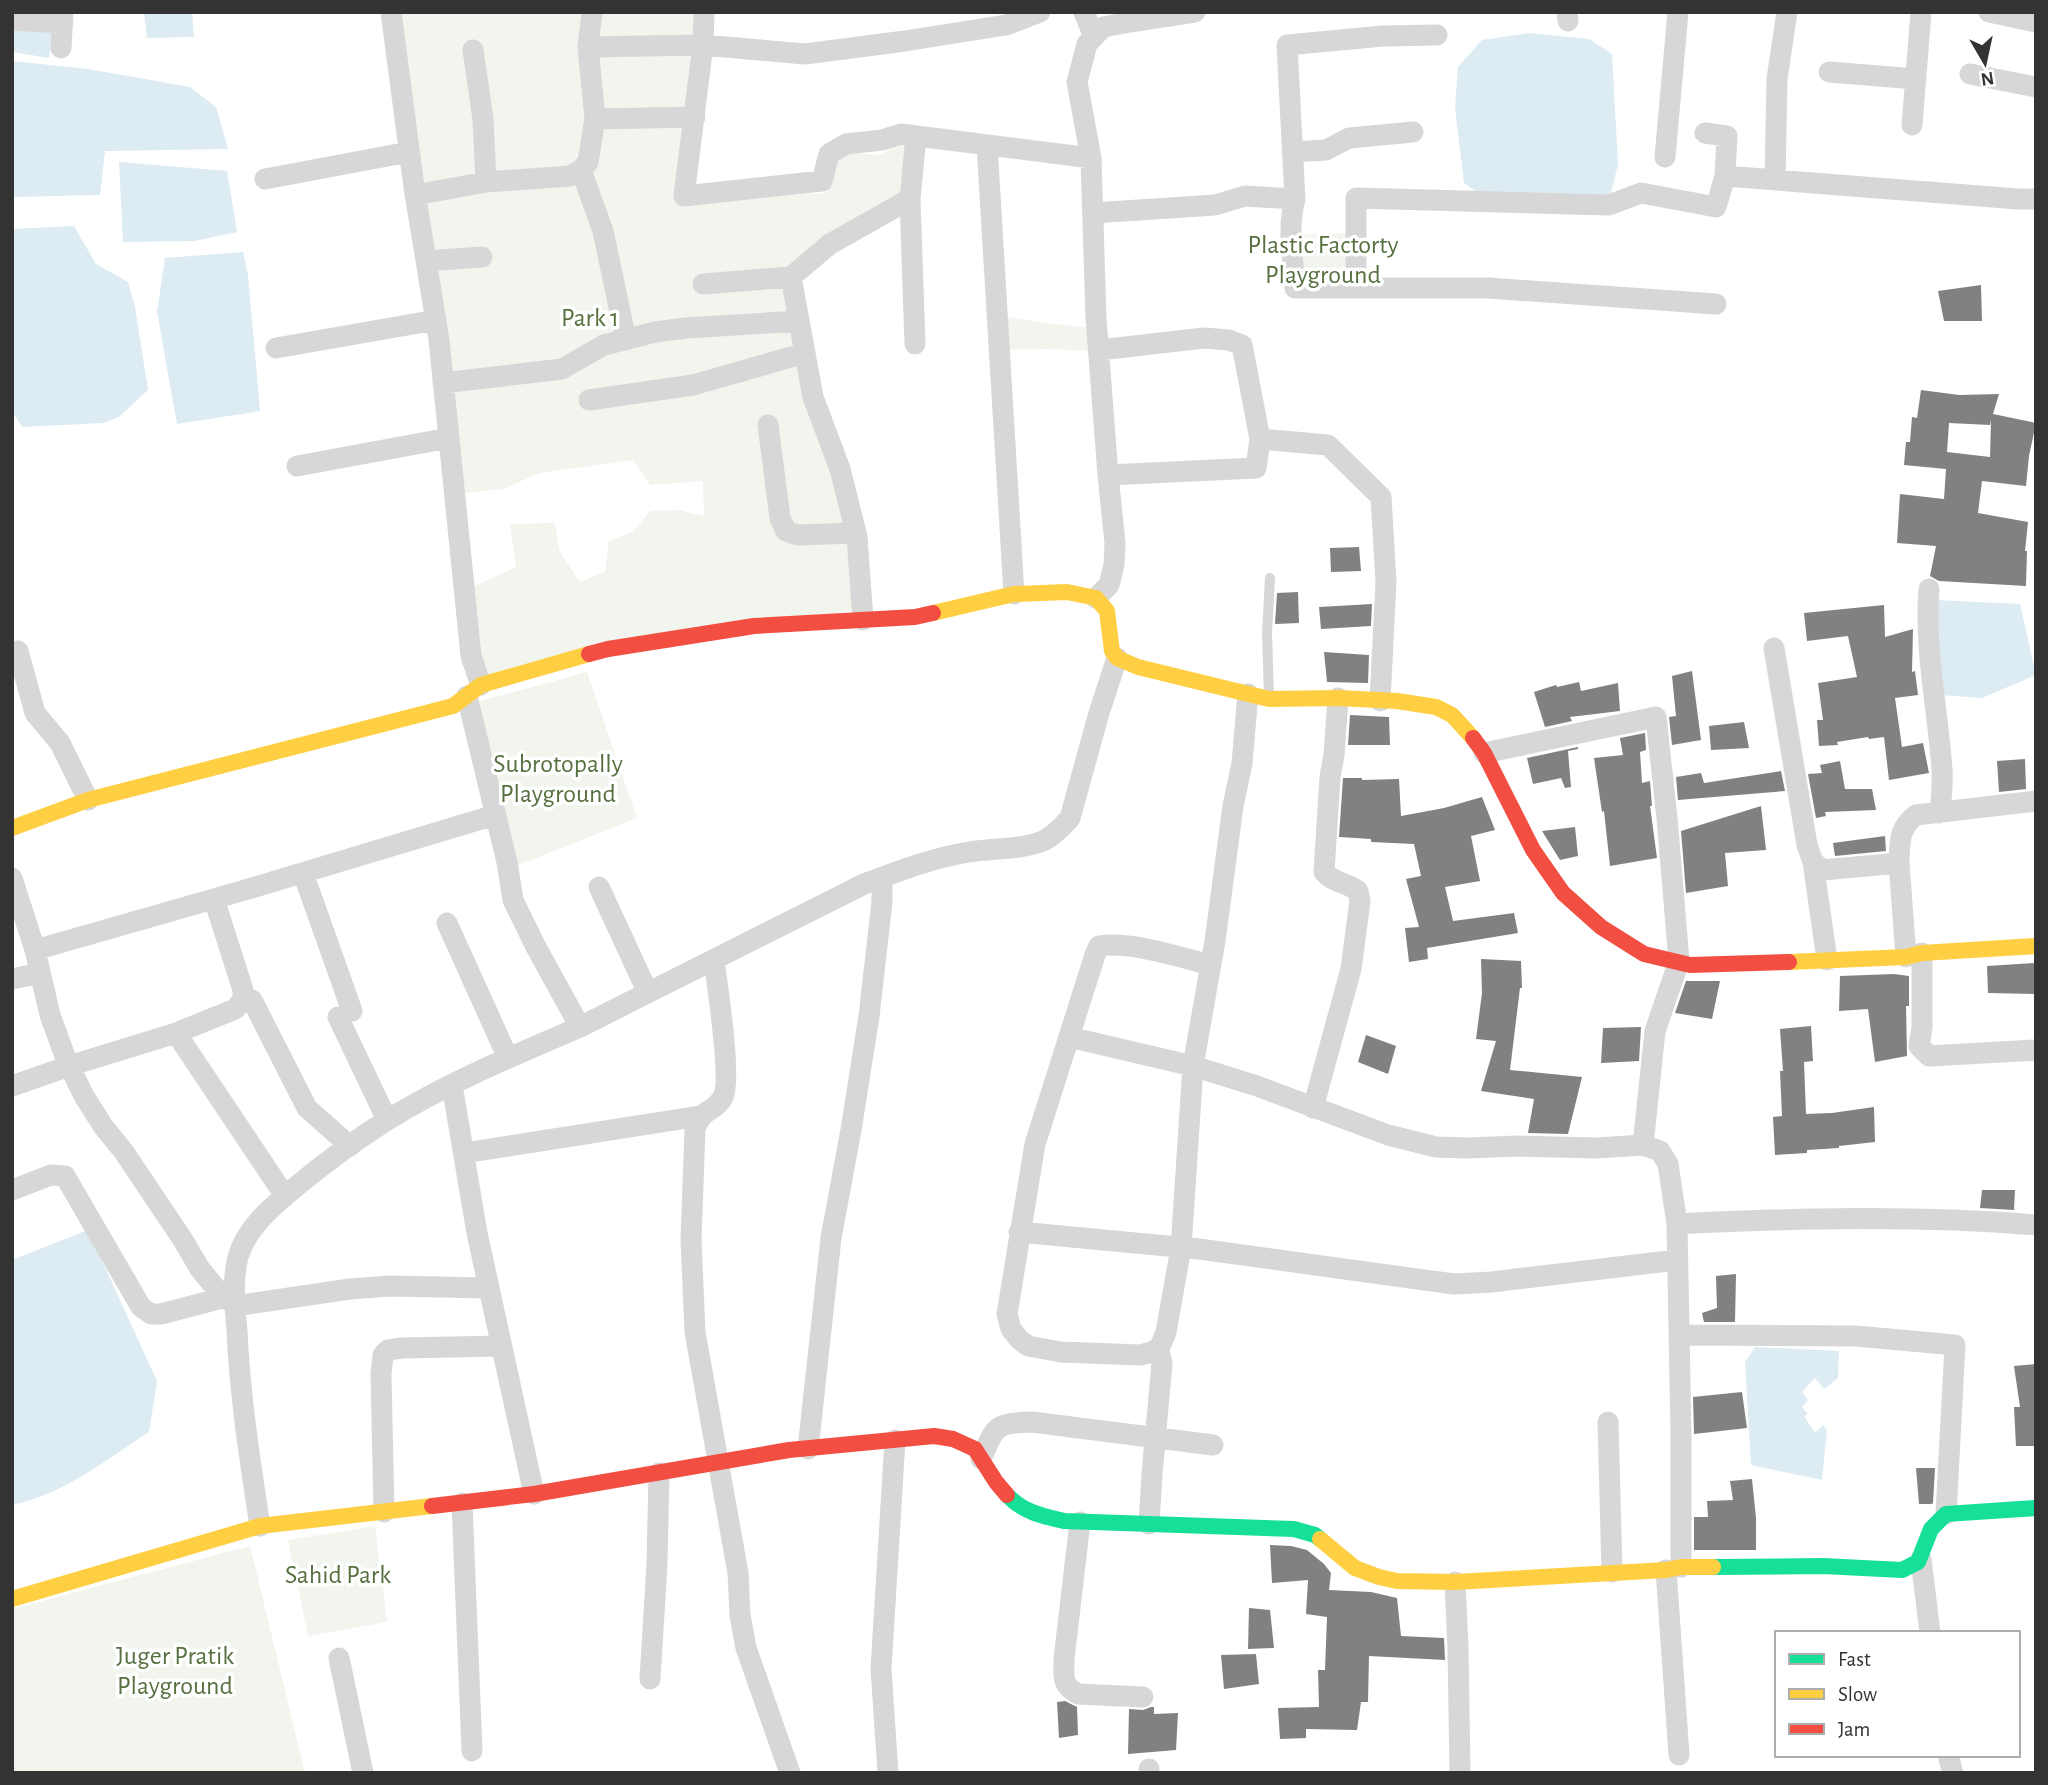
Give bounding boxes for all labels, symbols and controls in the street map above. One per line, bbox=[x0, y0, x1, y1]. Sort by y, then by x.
north arrow bbox=[1950, 28, 2020, 98]
text: N bbox=[1979, 68, 1995, 89]
park label: Plastic Factorty Playground bbox=[1247, 232, 1399, 288]
park label: Park 1 bbox=[561, 305, 619, 331]
park label: Subrotopally Playground bbox=[493, 751, 623, 807]
park label: Sahid Park bbox=[285, 1562, 391, 1588]
legend bbox=[1775, 1631, 2020, 1757]
park label: Juger Pratik Playground bbox=[116, 1643, 234, 1699]
text: Fast bbox=[1838, 1649, 1871, 1670]
text: Slow bbox=[1838, 1684, 1877, 1705]
text: Jam bbox=[1838, 1719, 1870, 1740]

